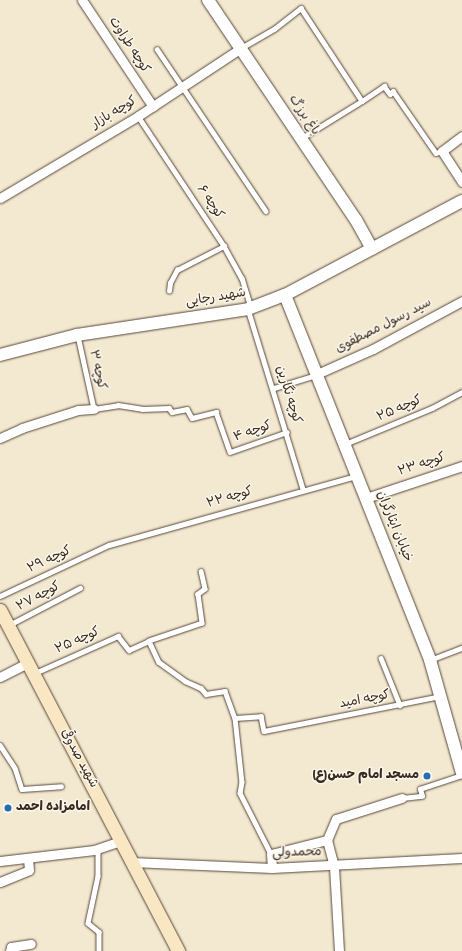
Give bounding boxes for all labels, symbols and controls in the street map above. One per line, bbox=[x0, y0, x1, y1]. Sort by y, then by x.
street label: کوچه طراوت bbox=[104, 15, 152, 77]
street label: باغ برزگ bbox=[284, 93, 322, 139]
street label: کوچه بازار bbox=[90, 94, 140, 134]
street label: کوچه ۶ bbox=[192, 183, 226, 223]
street label: شهید رجایی bbox=[185, 287, 247, 311]
street label: سید رسول مصطفوی bbox=[333, 296, 435, 358]
street label: کوچه ۳ bbox=[84, 349, 108, 391]
street label: کوچه نگارین bbox=[271, 364, 303, 426]
street label: کوچه ۲۵ bbox=[375, 394, 425, 426]
street label: کوچه ۴ bbox=[232, 419, 274, 447]
street label: کوچه ۲۳ bbox=[396, 451, 448, 481]
street label: کوچه ۲۲ bbox=[205, 485, 255, 513]
street label: خیابان ایثارگران bbox=[372, 489, 414, 565]
street label: کوچه ۲۹ bbox=[26, 544, 74, 578]
street label: کوچه ۲۷ bbox=[14, 580, 64, 616]
street label: کوچه ۲۵ bbox=[53, 625, 103, 659]
street label: کوچه امید bbox=[339, 688, 391, 714]
street label: شهید صدوقی bbox=[56, 727, 100, 791]
place label: مسجد امام حسن(ع) bbox=[312, 768, 419, 784]
marker: مسجد امام حسن(ع) bbox=[422, 771, 432, 781]
place label: امامزاده احمد bbox=[16, 800, 90, 816]
marker: امامزاده احمد bbox=[3, 803, 13, 813]
street label: محمدولی bbox=[272, 846, 322, 862]

